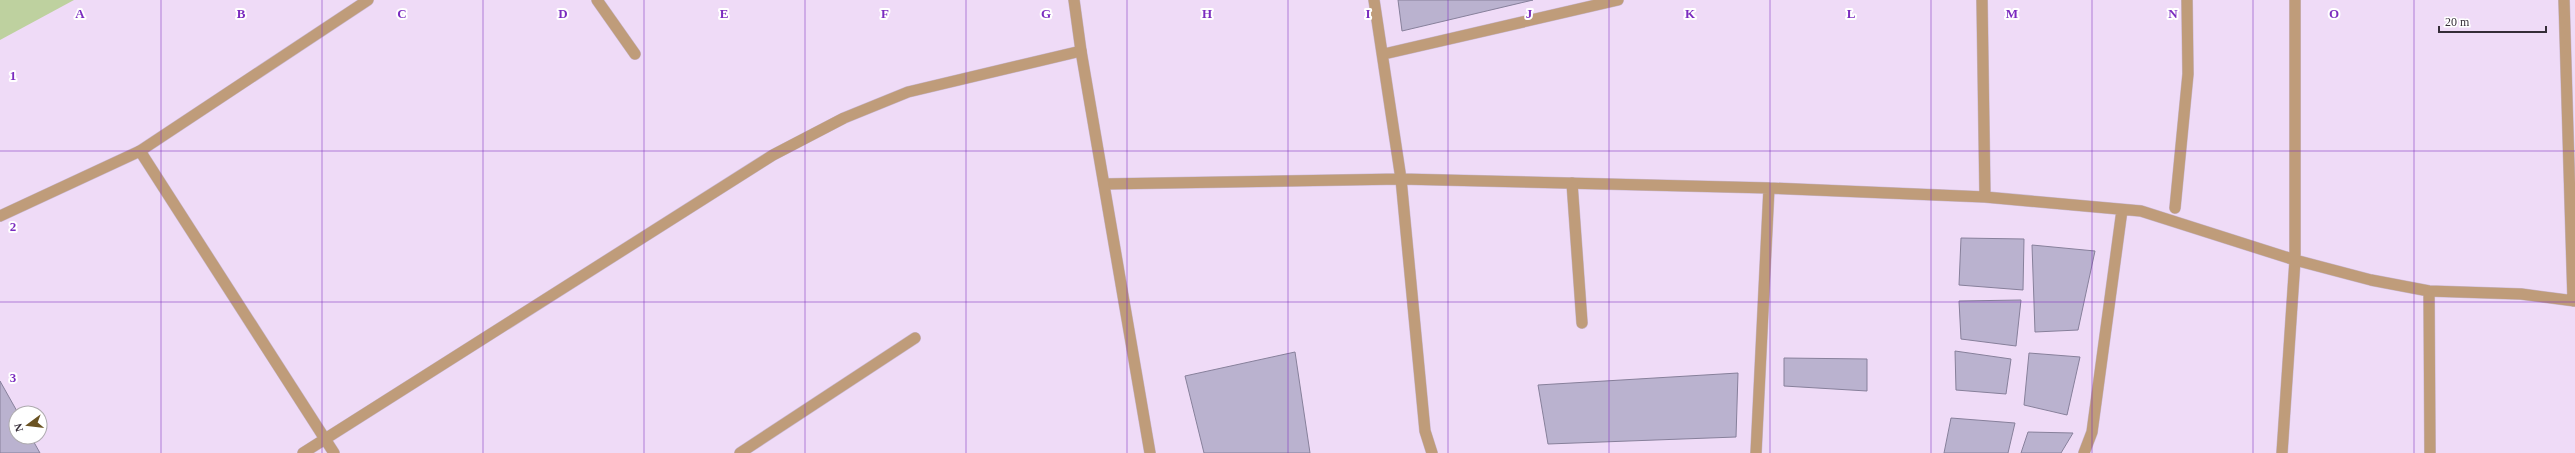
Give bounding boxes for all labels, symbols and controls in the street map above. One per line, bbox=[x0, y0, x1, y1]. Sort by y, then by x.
text: A bbox=[75, 6, 85, 21]
text: B bbox=[237, 6, 246, 21]
text: C bbox=[397, 6, 407, 21]
text: D bbox=[558, 6, 568, 21]
text: E bbox=[720, 6, 728, 21]
text: F bbox=[881, 6, 889, 21]
text: G bbox=[1041, 6, 1051, 21]
text: H bbox=[1202, 6, 1212, 21]
text: I bbox=[1365, 6, 1371, 21]
text: J bbox=[1526, 6, 1533, 21]
text: K bbox=[1685, 6, 1696, 21]
text: L bbox=[1847, 6, 1856, 21]
text: M bbox=[2006, 6, 2018, 21]
text: N bbox=[2168, 6, 2178, 21]
text: O bbox=[2329, 6, 2339, 21]
scale bar bbox=[2439, 8, 2546, 34]
text: 20 m bbox=[2445, 15, 2470, 29]
text: 1 bbox=[10, 68, 16, 83]
text: 2 bbox=[10, 219, 16, 234]
text: 3 bbox=[10, 370, 17, 385]
north arrow bbox=[8, 405, 48, 445]
text: N bbox=[12, 422, 25, 433]

